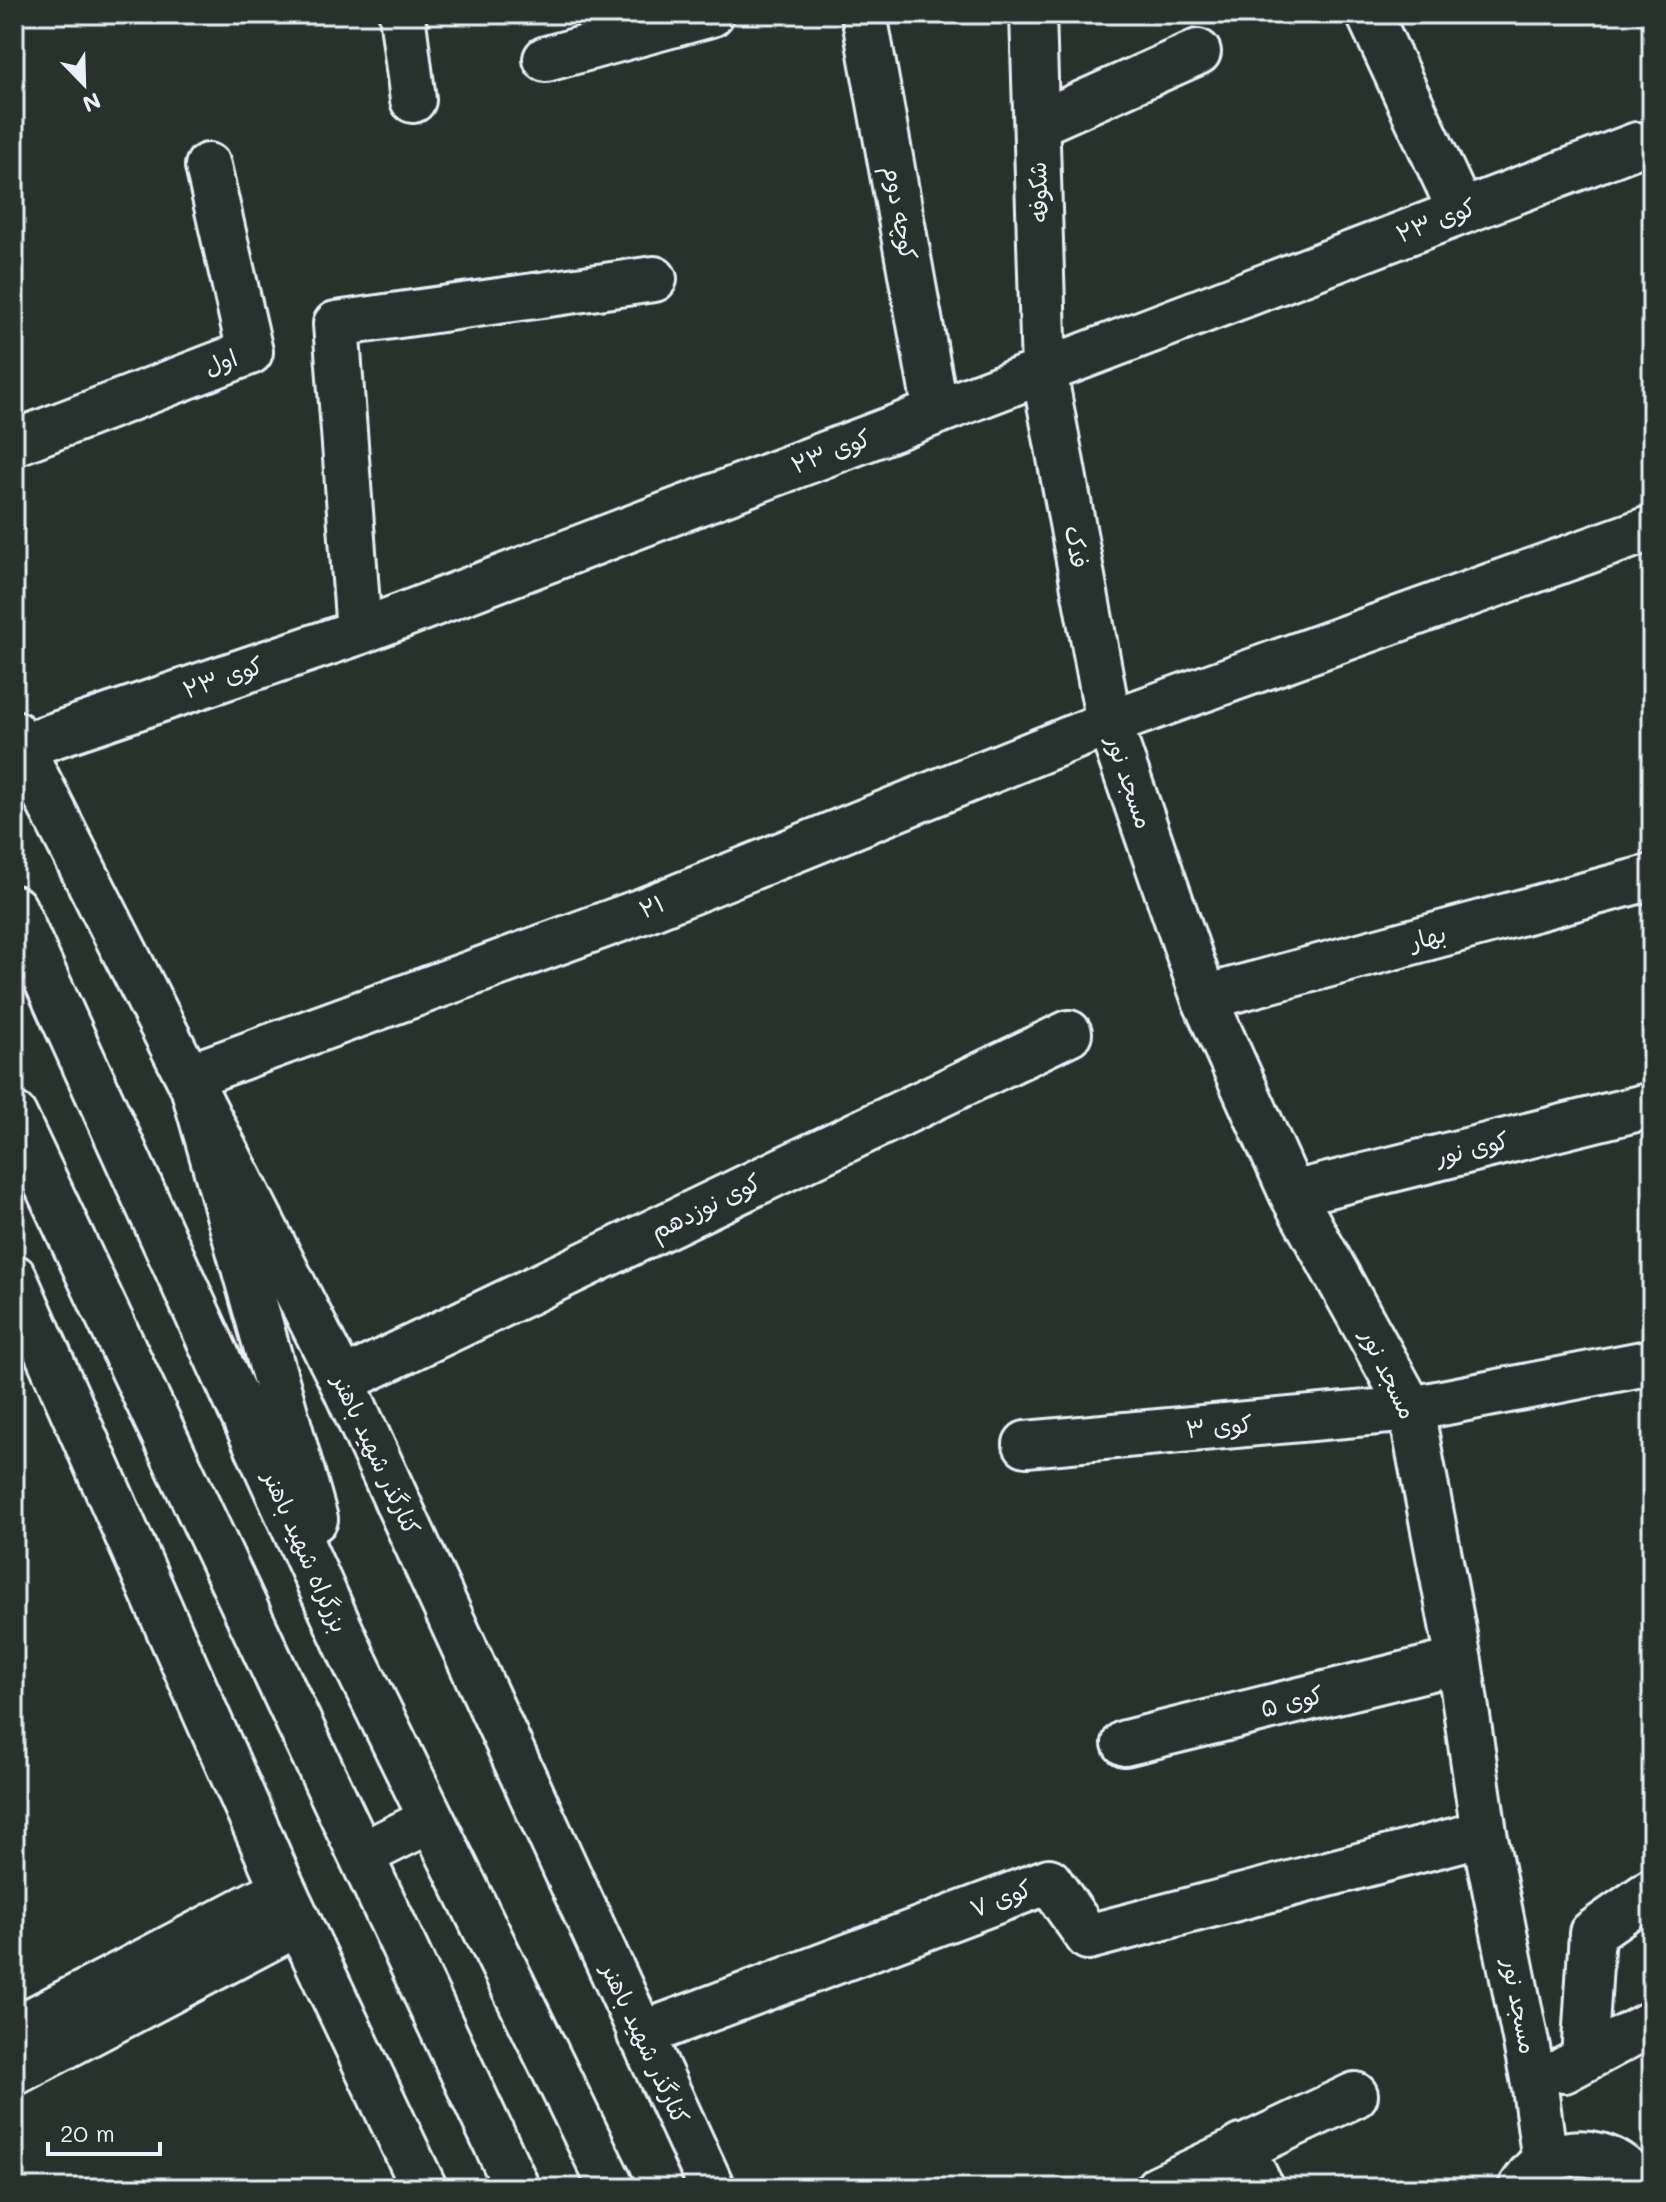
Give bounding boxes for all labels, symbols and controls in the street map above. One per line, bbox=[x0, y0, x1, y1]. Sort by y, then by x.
north arrow bbox=[44, 44, 124, 124]
text: N bbox=[79, 86, 105, 119]
street label: شکوفه bbox=[1021, 161, 1055, 223]
street label: کوچه دوم bbox=[873, 163, 925, 263]
street label: کوی ۲۳ bbox=[1391, 190, 1480, 250]
street label: اول bbox=[199, 341, 241, 382]
street label: کوی ۲۳ bbox=[786, 421, 875, 481]
street label: فدک bbox=[1059, 523, 1096, 570]
street label: کوی ۲۳ bbox=[178, 648, 267, 706]
street label: مسجد نور bbox=[1099, 730, 1161, 833]
street label: ۲۱ bbox=[634, 887, 669, 925]
street label: بهار bbox=[1404, 917, 1449, 957]
street label: کوی نور bbox=[1431, 1123, 1512, 1173]
street label: کوی نوزدهم bbox=[645, 1166, 767, 1249]
street label: مسجد نور bbox=[1353, 1322, 1425, 1424]
street label: کنارگذر شهید باهنر bbox=[326, 1367, 428, 1540]
street label: کوی ۳ bbox=[1184, 1407, 1254, 1445]
street label: بزرگراه شهید باهنر bbox=[256, 1464, 356, 1637]
street label: کوی ۵ bbox=[1257, 1678, 1327, 1724]
street label: کوی ۷ bbox=[965, 1872, 1036, 1924]
street label: مسجد نور bbox=[1495, 1954, 1545, 2057]
street label: کنارگذر شهید باهنر bbox=[595, 1956, 697, 2129]
scale bar bbox=[48, 2106, 160, 2156]
text: 20 m bbox=[60, 2117, 115, 2148]

